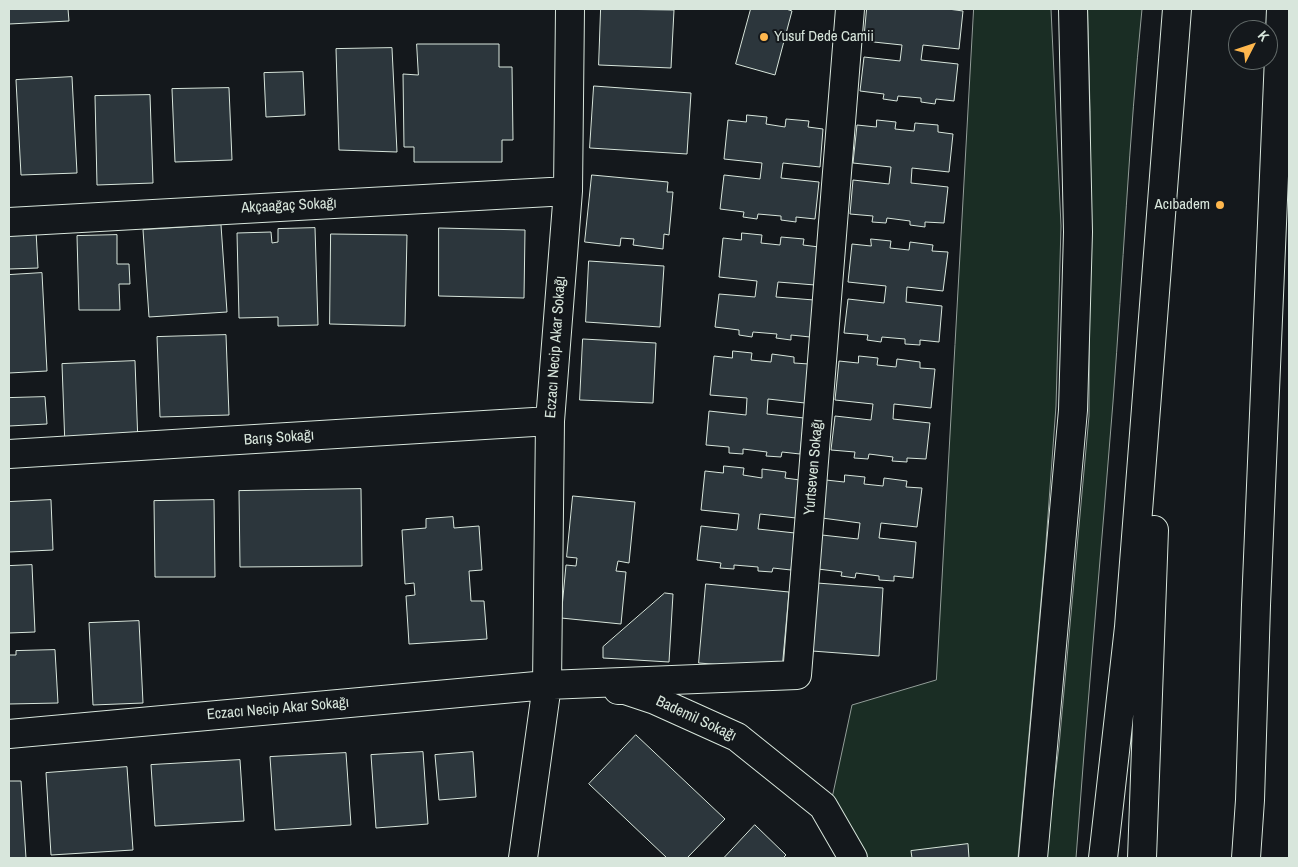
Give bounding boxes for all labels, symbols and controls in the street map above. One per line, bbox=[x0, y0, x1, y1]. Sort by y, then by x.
north arrow bbox=[1228, 20, 1278, 70]
text: K bbox=[1254, 27, 1273, 45]
place label: Yusuf Dede Camii bbox=[774, 28, 874, 46]
marker: Yusuf Dede Camii bbox=[758, 31, 770, 43]
street label: Akçaağaç Sokağı bbox=[241, 195, 337, 217]
place label: Acıbadem bbox=[1155, 196, 1210, 214]
marker: Acıbadem bbox=[1214, 199, 1226, 211]
street label: Eczacı Necip Akar Sokağı bbox=[542, 275, 570, 419]
street label: Yurtseven Sokağı bbox=[801, 418, 827, 516]
street label: Barış Sokağı bbox=[243, 427, 315, 449]
street label: Bademil Sokağı bbox=[653, 692, 739, 746]
street label: Eczacı Necip Akar Sokağı bbox=[206, 694, 350, 724]

